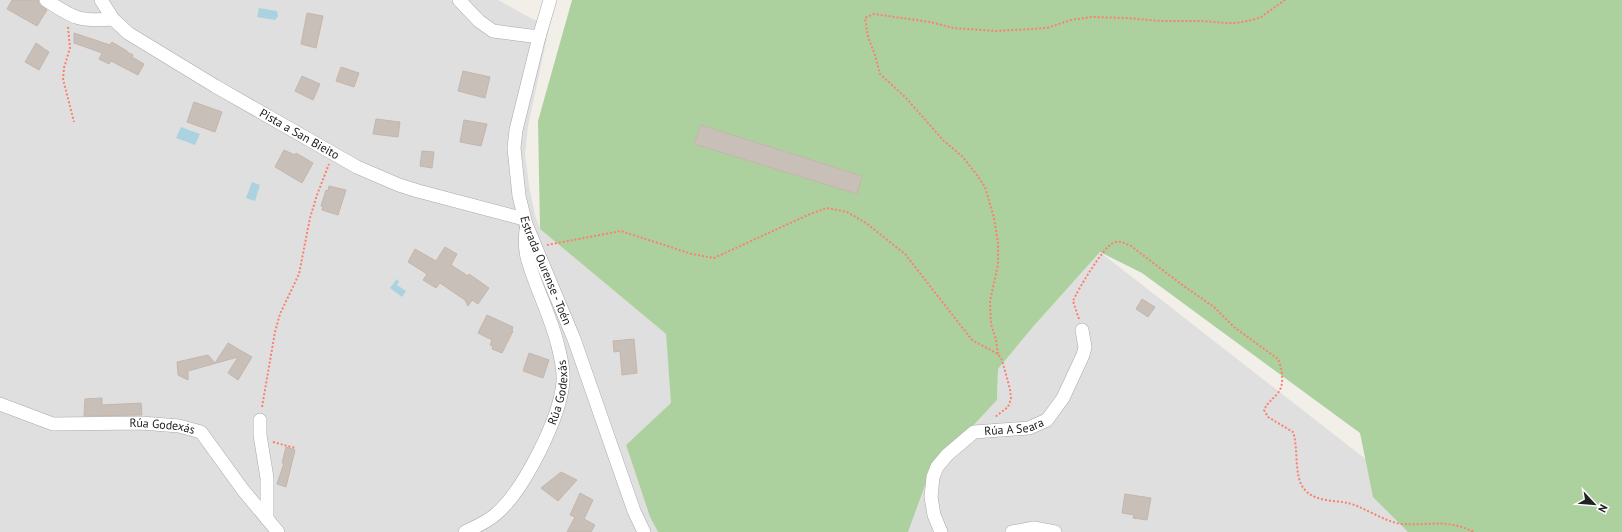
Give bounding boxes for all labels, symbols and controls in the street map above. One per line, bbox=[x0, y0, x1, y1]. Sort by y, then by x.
street label: Pista a San Bieito bbox=[257, 105, 342, 162]
street label: Estrada Ourense - Toén bbox=[517, 214, 575, 327]
street label: Rúa Godexás bbox=[544, 359, 570, 427]
street label: Rúa A Seara bbox=[984, 414, 1046, 438]
street label: Rúa Godexás bbox=[129, 415, 197, 437]
north arrow bbox=[1574, 484, 1614, 524]
text: N bbox=[1595, 502, 1611, 515]

